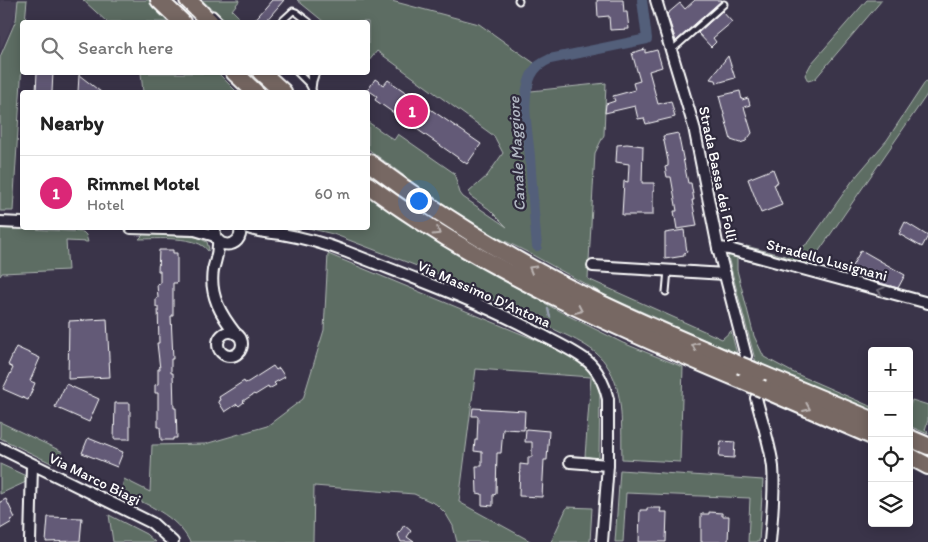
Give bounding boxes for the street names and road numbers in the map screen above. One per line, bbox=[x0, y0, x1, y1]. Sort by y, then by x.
street label: Strada Bassa dei Folli bbox=[695, 105, 741, 243]
street label: Stradello Lusignani bbox=[765, 235, 889, 285]
street label: Via Massimo D'Antona bbox=[415, 256, 554, 332]
street label: Via Marco Biagi bbox=[46, 449, 144, 509]

